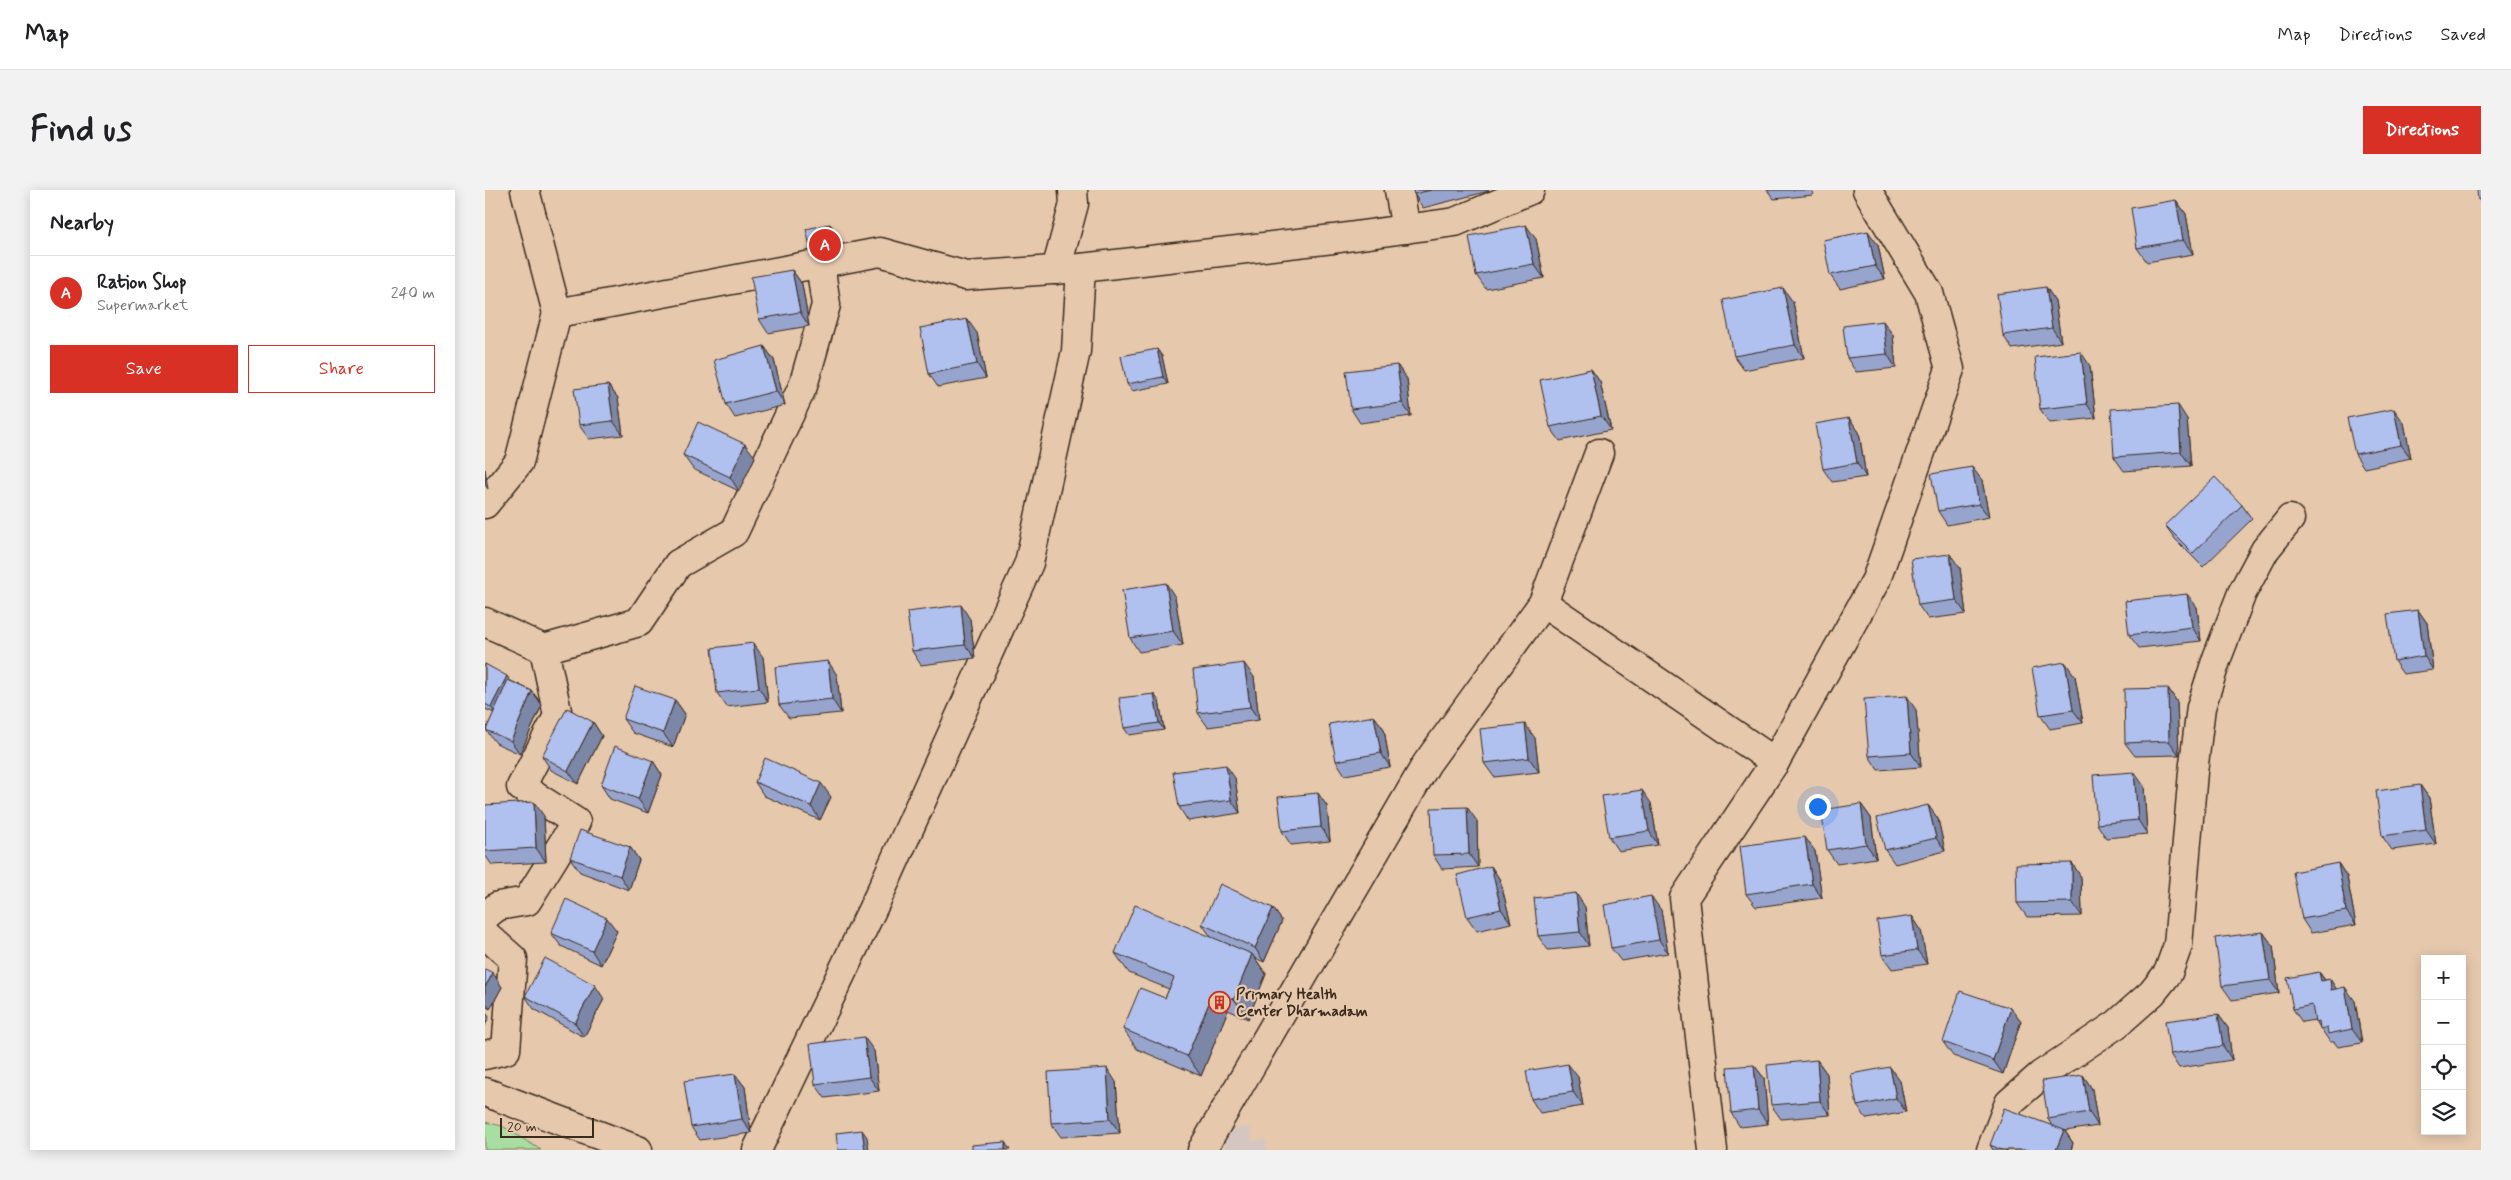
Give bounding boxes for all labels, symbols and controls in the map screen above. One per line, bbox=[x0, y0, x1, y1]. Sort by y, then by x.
text: Map bbox=[25, 19, 69, 50]
text: Map bbox=[2278, 23, 2311, 47]
text: Directions bbox=[2339, 23, 2413, 47]
text: Saved bbox=[2441, 23, 2486, 47]
button: Directions bbox=[2363, 106, 2481, 154]
text: Find us bbox=[30, 107, 132, 153]
text: Nearby bbox=[50, 209, 114, 237]
pin: A bbox=[809, 226, 841, 264]
text: Ration Shop bbox=[97, 270, 187, 295]
text: A bbox=[61, 283, 71, 304]
text: 240 m bbox=[391, 283, 435, 304]
text: Supermarket bbox=[97, 295, 188, 316]
button: Save bbox=[50, 345, 238, 393]
button: Share bbox=[248, 345, 435, 393]
your location bbox=[1805, 794, 1831, 820]
map controls bbox=[2421, 955, 2466, 1135]
button: + bbox=[2421, 955, 2466, 1000]
place label: Primary Health Center Dharmadam bbox=[1236, 985, 1368, 1022]
building icon: Primary Health Center Dharmadam bbox=[1208, 991, 1232, 1015]
button: − bbox=[2421, 1000, 2466, 1045]
button: locate bbox=[2421, 1045, 2466, 1090]
button: layers bbox=[2421, 1090, 2466, 1135]
scale bar bbox=[500, 1115, 594, 1138]
text: 20 m bbox=[507, 1118, 537, 1136]

